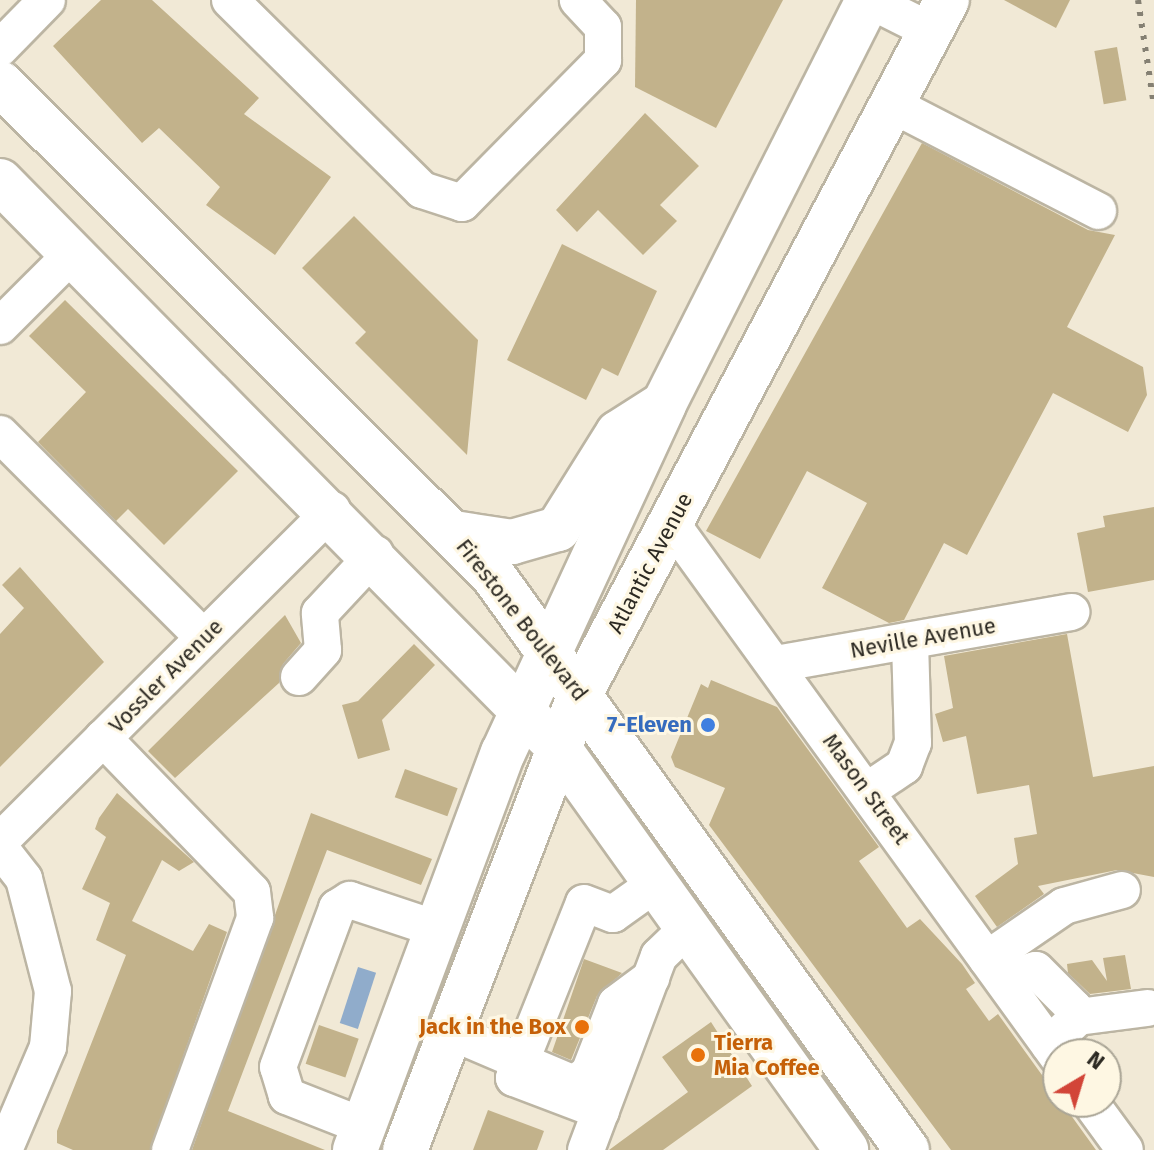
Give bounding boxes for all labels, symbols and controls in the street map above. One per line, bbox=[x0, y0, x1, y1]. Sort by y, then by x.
street label: Atlantic Avenue bbox=[602, 488, 698, 638]
street label: Firestone Boulevard bbox=[451, 534, 593, 706]
street label: Neville Avenue bbox=[848, 612, 998, 664]
street label: Vossler Avenue bbox=[103, 613, 229, 739]
place label: 7-Eleven bbox=[607, 712, 692, 738]
marker: 7-Eleven bbox=[699, 716, 717, 734]
street label: Mason Street bbox=[817, 728, 915, 850]
place label: Jack in the Box bbox=[419, 1014, 566, 1040]
marker: Jack in the Box bbox=[573, 1018, 591, 1036]
place label: Tierra Mia Coffee bbox=[714, 1029, 820, 1080]
north arrow bbox=[1042, 1038, 1122, 1118]
text: N bbox=[1082, 1045, 1110, 1075]
marker: Tierra Mia Coffee bbox=[689, 1046, 707, 1064]

